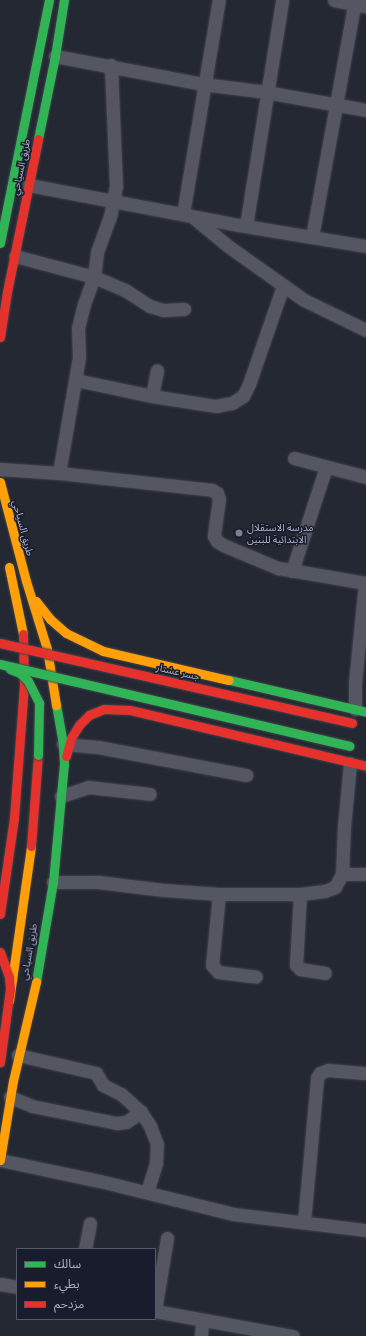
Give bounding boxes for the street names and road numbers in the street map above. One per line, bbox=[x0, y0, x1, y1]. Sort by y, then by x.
street label: طريق السياحي bbox=[9, 138, 33, 196]
street label: طريق السياحي bbox=[10, 499, 36, 557]
street label: جسر عشتار bbox=[155, 661, 201, 683]
street label: طريق السياحي bbox=[18, 923, 40, 981]

